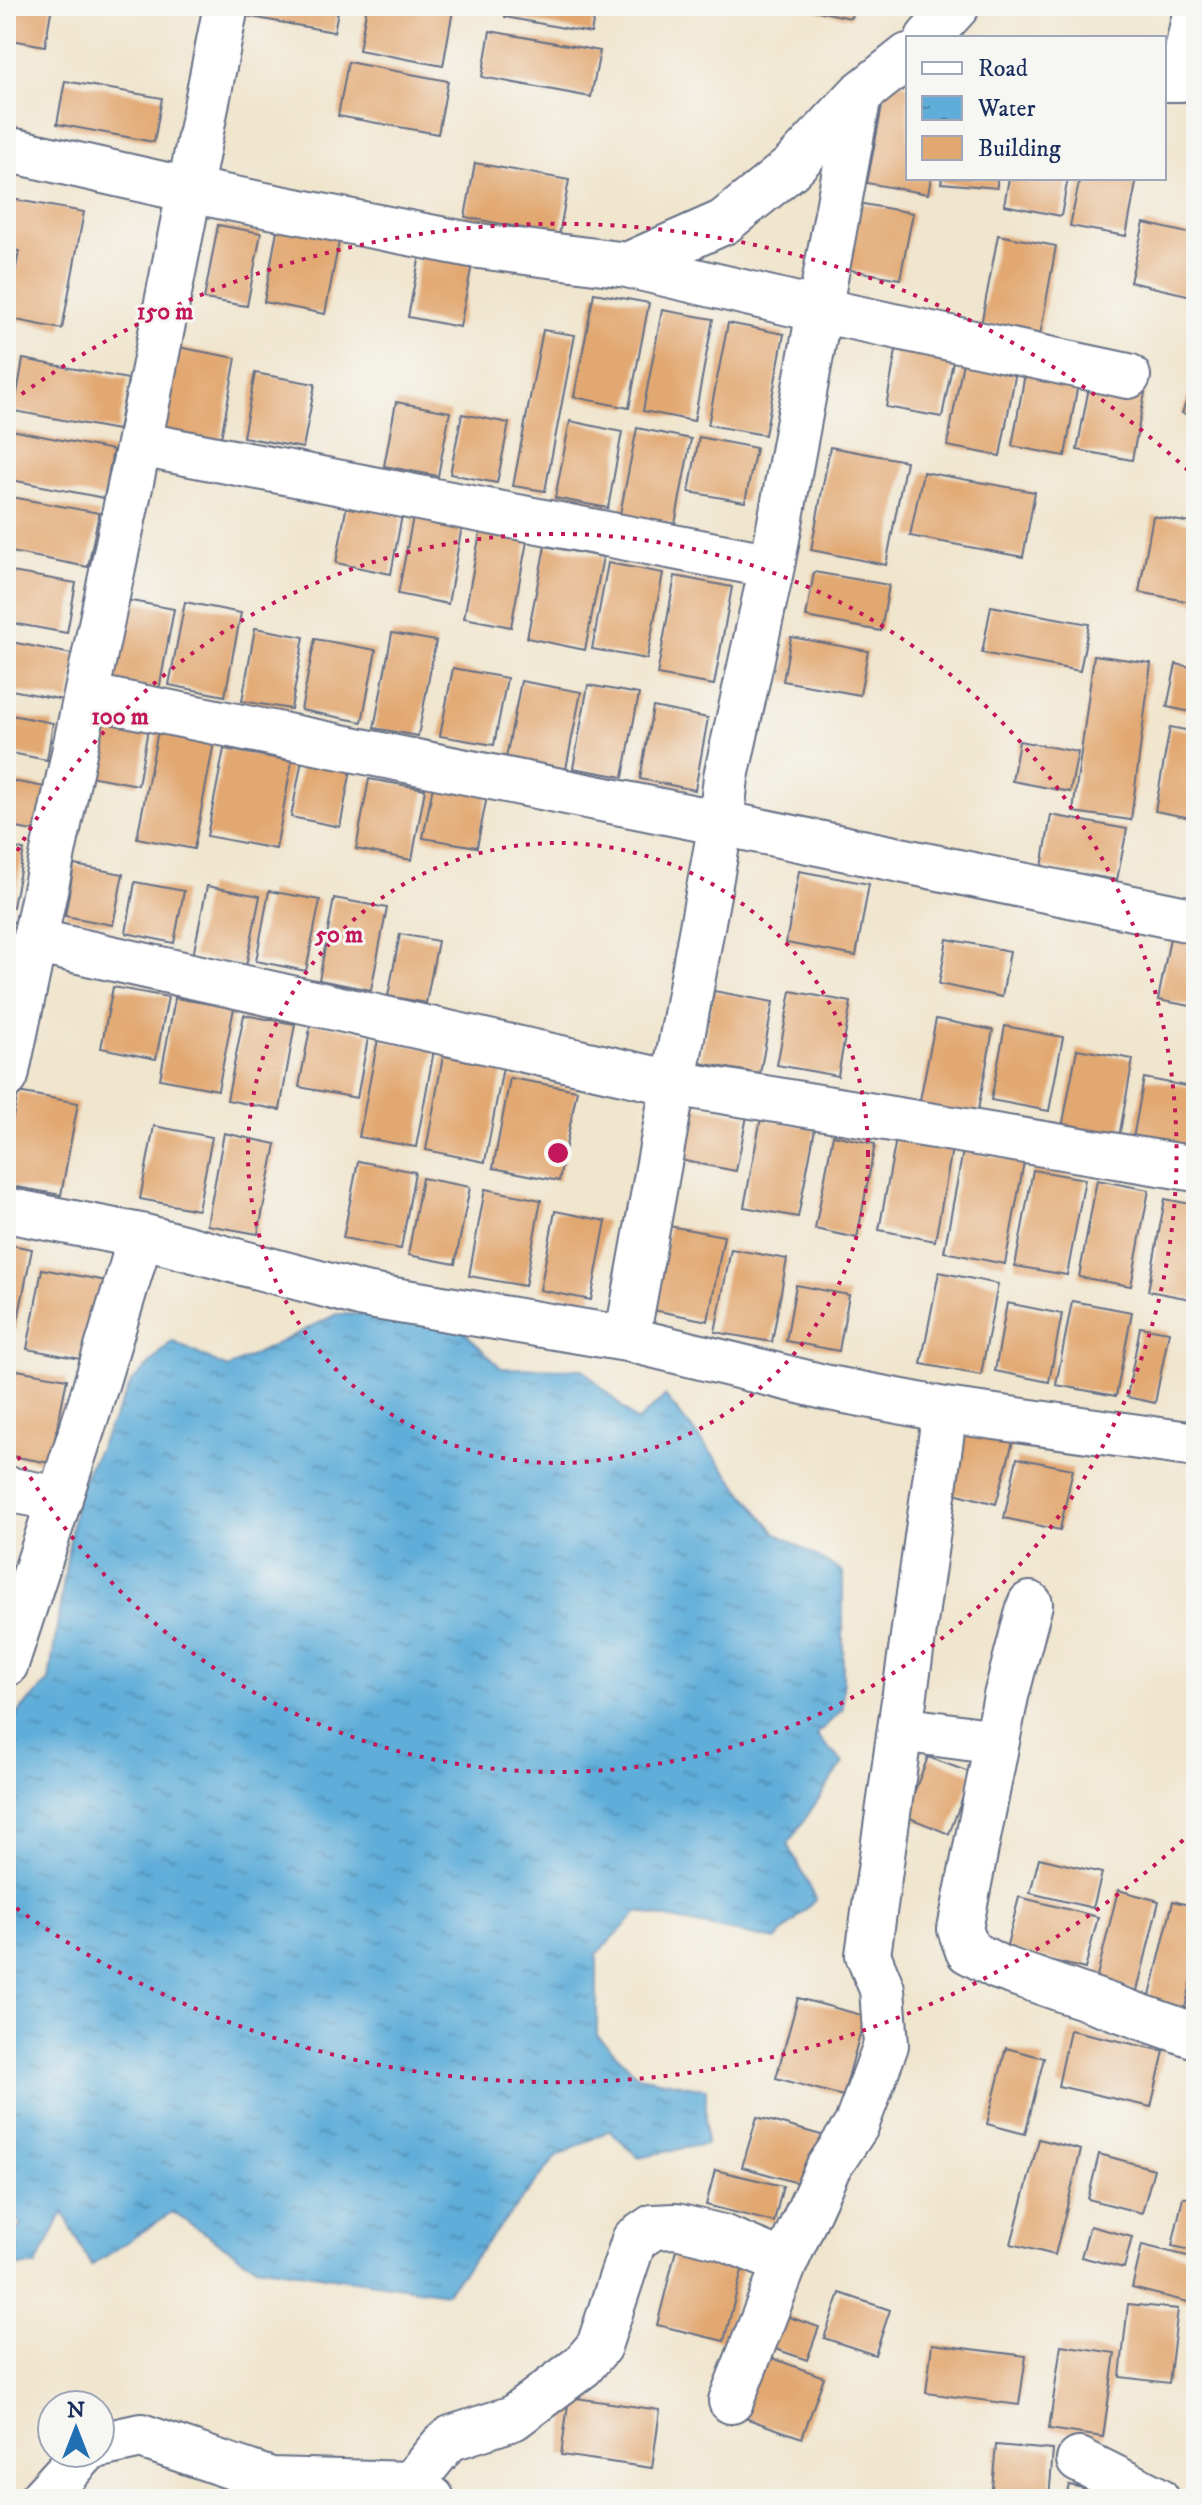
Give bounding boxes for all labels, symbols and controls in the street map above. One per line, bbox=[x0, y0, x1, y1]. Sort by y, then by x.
legend bbox=[906, 36, 1166, 180]
text: Road bbox=[978, 54, 1028, 84]
text: Water bbox=[977, 94, 1035, 124]
text: Building bbox=[978, 134, 1061, 164]
text: 150 m bbox=[137, 297, 193, 327]
text: 100 m bbox=[91, 702, 149, 732]
text: 50 m bbox=[314, 920, 363, 950]
centre of rings bbox=[544, 1139, 572, 1167]
north arrow bbox=[36, 2389, 116, 2469]
text: N bbox=[67, 2397, 85, 2424]

